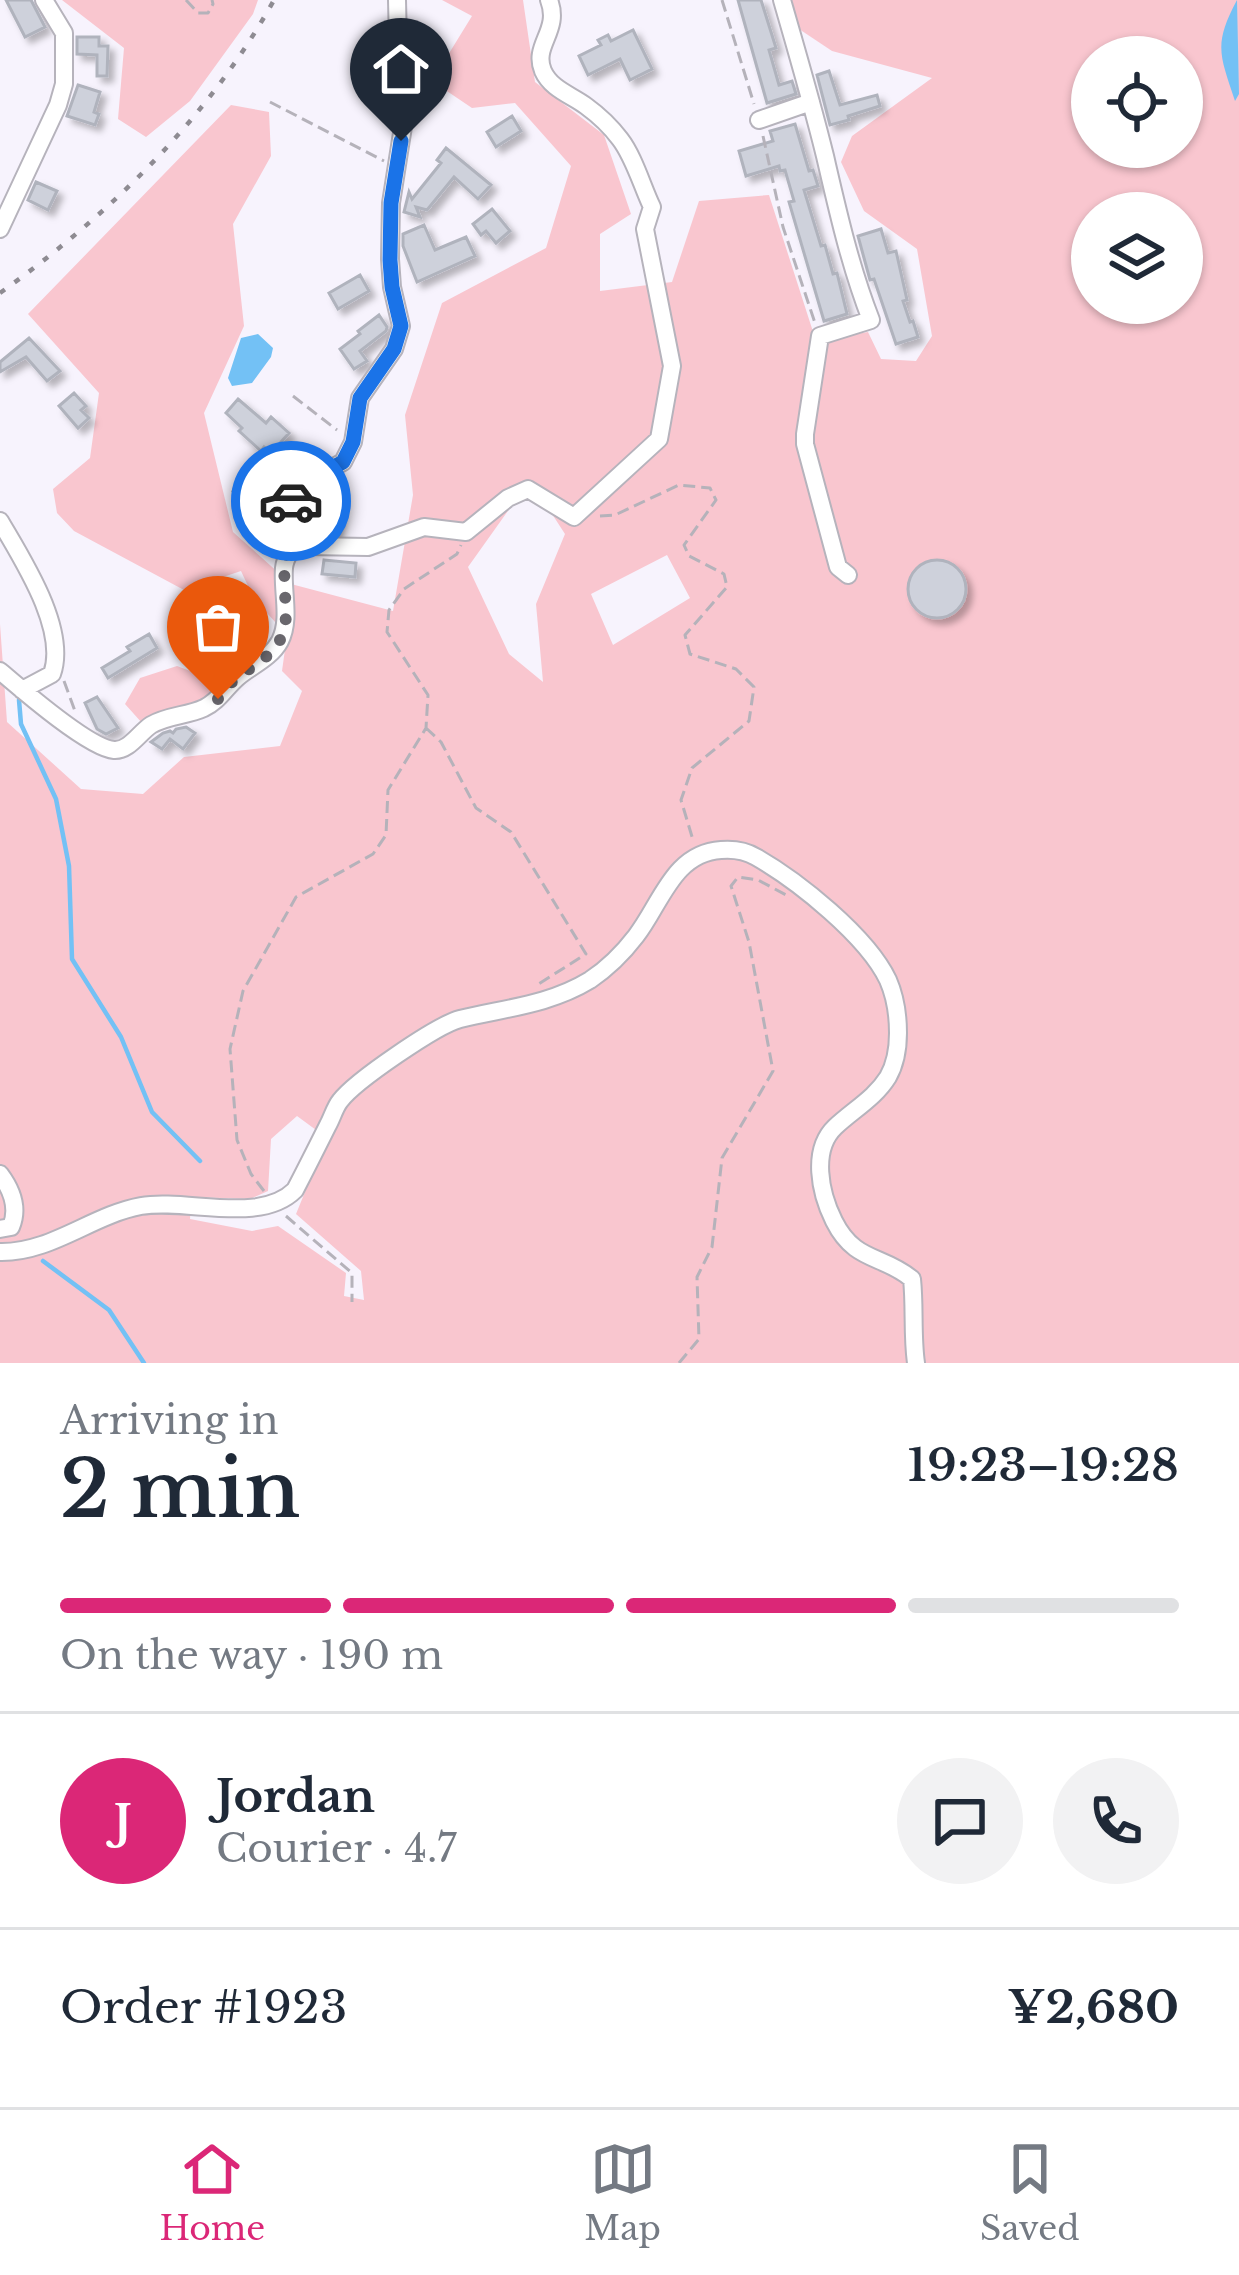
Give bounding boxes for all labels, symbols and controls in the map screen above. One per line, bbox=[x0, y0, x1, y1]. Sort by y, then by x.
pin bbox=[350, 18, 452, 141]
icon: home bbox=[368, 36, 434, 102]
map controls bbox=[1071, 36, 1203, 324]
button: locate bbox=[1071, 36, 1203, 168]
button: layers bbox=[1071, 192, 1203, 324]
courier bbox=[231, 441, 351, 561]
icon: car bbox=[258, 468, 324, 534]
pin bbox=[167, 576, 269, 699]
icon: bag bbox=[185, 594, 251, 660]
text: Arriving in bbox=[60, 1396, 279, 1445]
text: 19:23–19:28 bbox=[907, 1437, 1179, 1493]
text: 2 min bbox=[60, 1441, 300, 1538]
text: On the way · 190 m bbox=[60, 1631, 443, 1680]
button: chat bbox=[897, 1758, 1023, 1884]
button: phone bbox=[1053, 1758, 1179, 1884]
text: Jordan bbox=[216, 1768, 375, 1824]
text: J bbox=[114, 1793, 132, 1849]
text: Courier · 4.7 bbox=[216, 1824, 457, 1873]
text: Order #1923 bbox=[60, 1979, 347, 2035]
text: ¥2,680 bbox=[1007, 1979, 1179, 2035]
tab: Home bbox=[160, 2136, 265, 2249]
tab: Map bbox=[584, 2136, 661, 2249]
tab: Saved bbox=[980, 2136, 1079, 2249]

